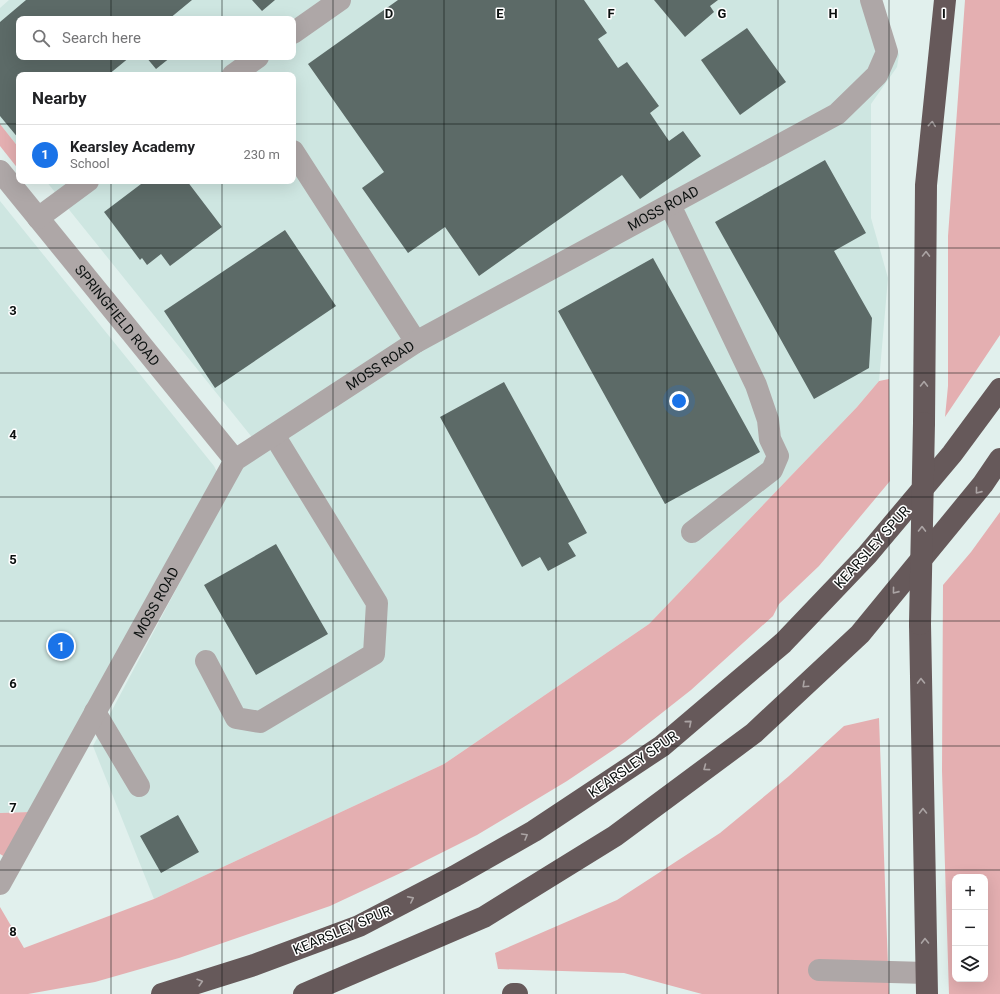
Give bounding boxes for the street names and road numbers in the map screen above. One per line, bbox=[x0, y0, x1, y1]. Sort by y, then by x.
street label: MOSS ROAD bbox=[625, 182, 702, 234]
street label: SPRINGFIELD ROAD bbox=[72, 262, 163, 369]
street label: MOSS ROAD bbox=[343, 337, 417, 394]
street label: KEARSLEY SPUR bbox=[831, 502, 913, 591]
street label: MOSS ROAD bbox=[130, 564, 182, 641]
street label: KEARSLEY SPUR bbox=[585, 727, 681, 801]
street label: KEARSLEY SPUR bbox=[291, 902, 394, 958]

